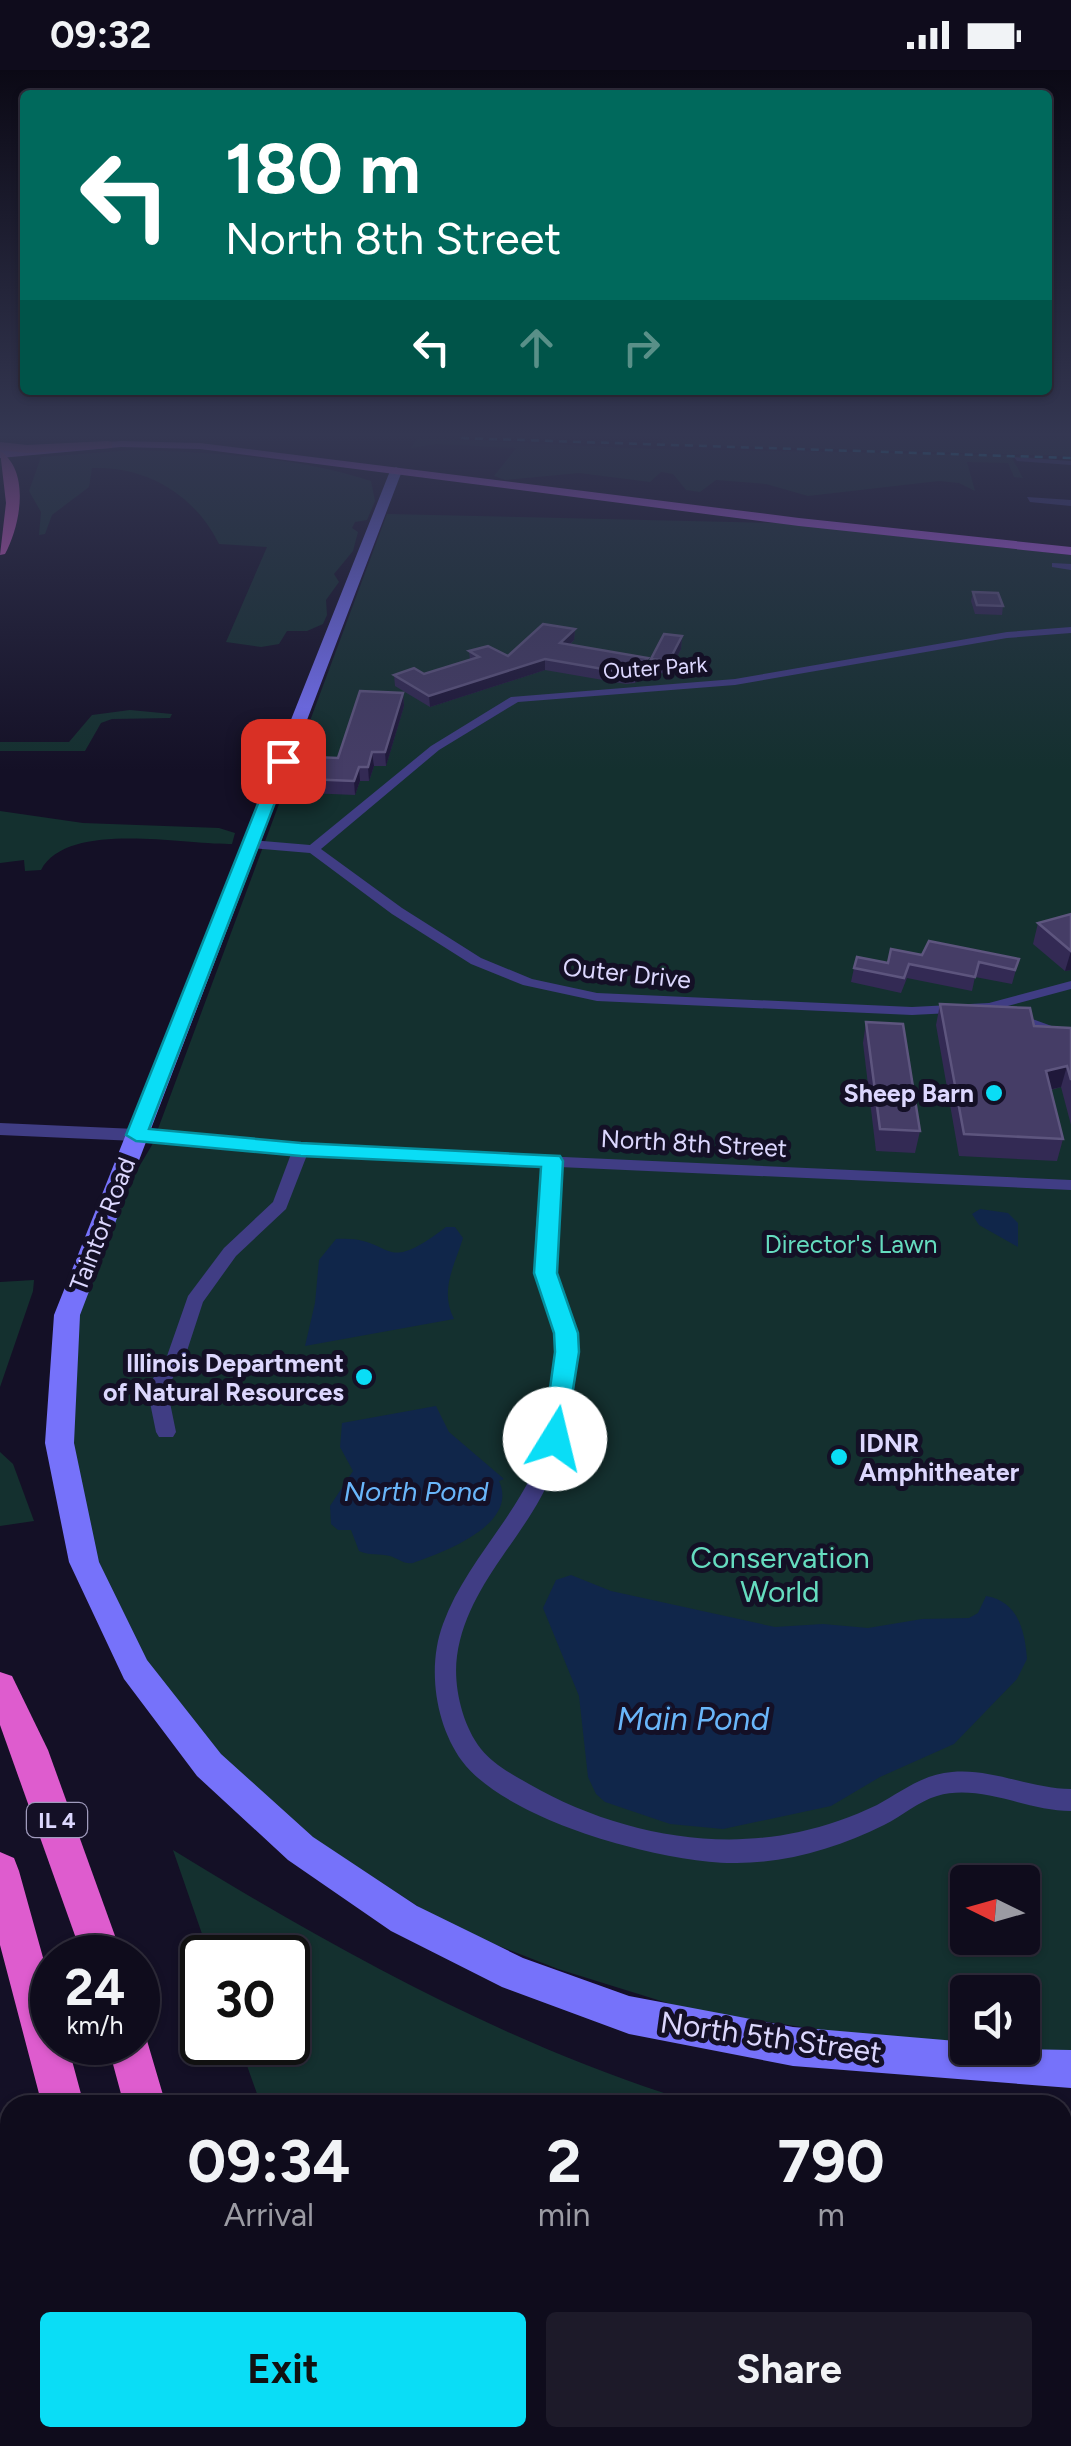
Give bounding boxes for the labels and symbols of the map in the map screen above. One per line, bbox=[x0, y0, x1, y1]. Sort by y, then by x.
street label: Outer Park bbox=[602, 651, 708, 685]
pin bbox=[241, 719, 326, 804]
street label: Outer Drive bbox=[561, 951, 693, 995]
place label: Sheep Barn bbox=[844, 1078, 974, 1108]
marker: Sheep Barn bbox=[983, 1082, 1005, 1104]
street label: North 8th Street bbox=[600, 1123, 788, 1163]
street label: Taintor Road bbox=[63, 1153, 141, 1295]
park label: Director's Lawn bbox=[765, 1229, 937, 1259]
place label: Illinois Department of Natural Resources bbox=[103, 1348, 344, 1407]
marker: Illinois Department of Natural Resources bbox=[353, 1366, 375, 1388]
position arrow bbox=[503, 1387, 607, 1491]
place label: IDNR Amphitheater bbox=[859, 1428, 1020, 1487]
marker: IDNR Amphitheater bbox=[828, 1446, 850, 1468]
water label: North Pond bbox=[343, 1474, 489, 1508]
park label: Conservation World bbox=[690, 1539, 870, 1610]
water label: Main Pond bbox=[617, 1700, 769, 1738]
road number: IL 4 bbox=[27, 1803, 87, 1837]
north arrow bbox=[950, 1865, 1040, 1955]
speed limit sign: 30 bbox=[180, 1935, 310, 2065]
street label: North 5th Street bbox=[658, 2003, 884, 2071]

